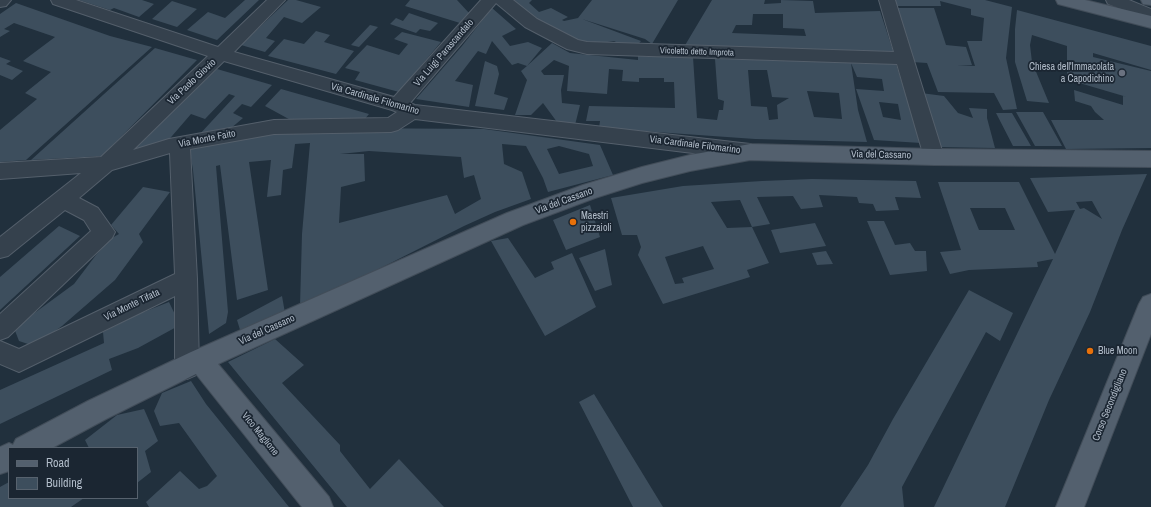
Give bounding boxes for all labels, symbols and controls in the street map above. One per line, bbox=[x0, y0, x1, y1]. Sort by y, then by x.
street label: Via Luigi Parascandalo bbox=[412, 17, 476, 89]
street label: Vicoletto detto Improta bbox=[660, 45, 734, 59]
street label: Via Paolo Giovio bbox=[165, 57, 219, 107]
place label: Chiesa dell'Immacolata a Capodichino bbox=[1029, 61, 1114, 84]
marker: Chiesa dell'Immacolata a Capodichino bbox=[1117, 68, 1127, 78]
street label: Via Cardinale Filomarino bbox=[329, 81, 421, 117]
street label: Via Monte Faito bbox=[177, 128, 237, 150]
street label: Via Cardinale Filomarino bbox=[649, 133, 741, 157]
street label: Via del Cassano bbox=[851, 148, 911, 162]
street label: Via del Cassano bbox=[534, 185, 594, 217]
place label: Maestri pizzaioli bbox=[581, 210, 612, 234]
marker: Maestri pizzaioli bbox=[568, 217, 578, 227]
street label: Via Monte Tifata bbox=[102, 286, 162, 324]
street label: Via del Cassano bbox=[237, 312, 297, 348]
place label: Blue Moon bbox=[1098, 345, 1137, 357]
marker: Blue Moon bbox=[1085, 346, 1095, 356]
street label: Corso Secondigliano bbox=[1090, 367, 1130, 443]
street label: Vico Maglione bbox=[239, 410, 281, 458]
legend bbox=[8, 447, 138, 499]
text: Road bbox=[46, 455, 70, 471]
text: Building bbox=[46, 475, 82, 491]

